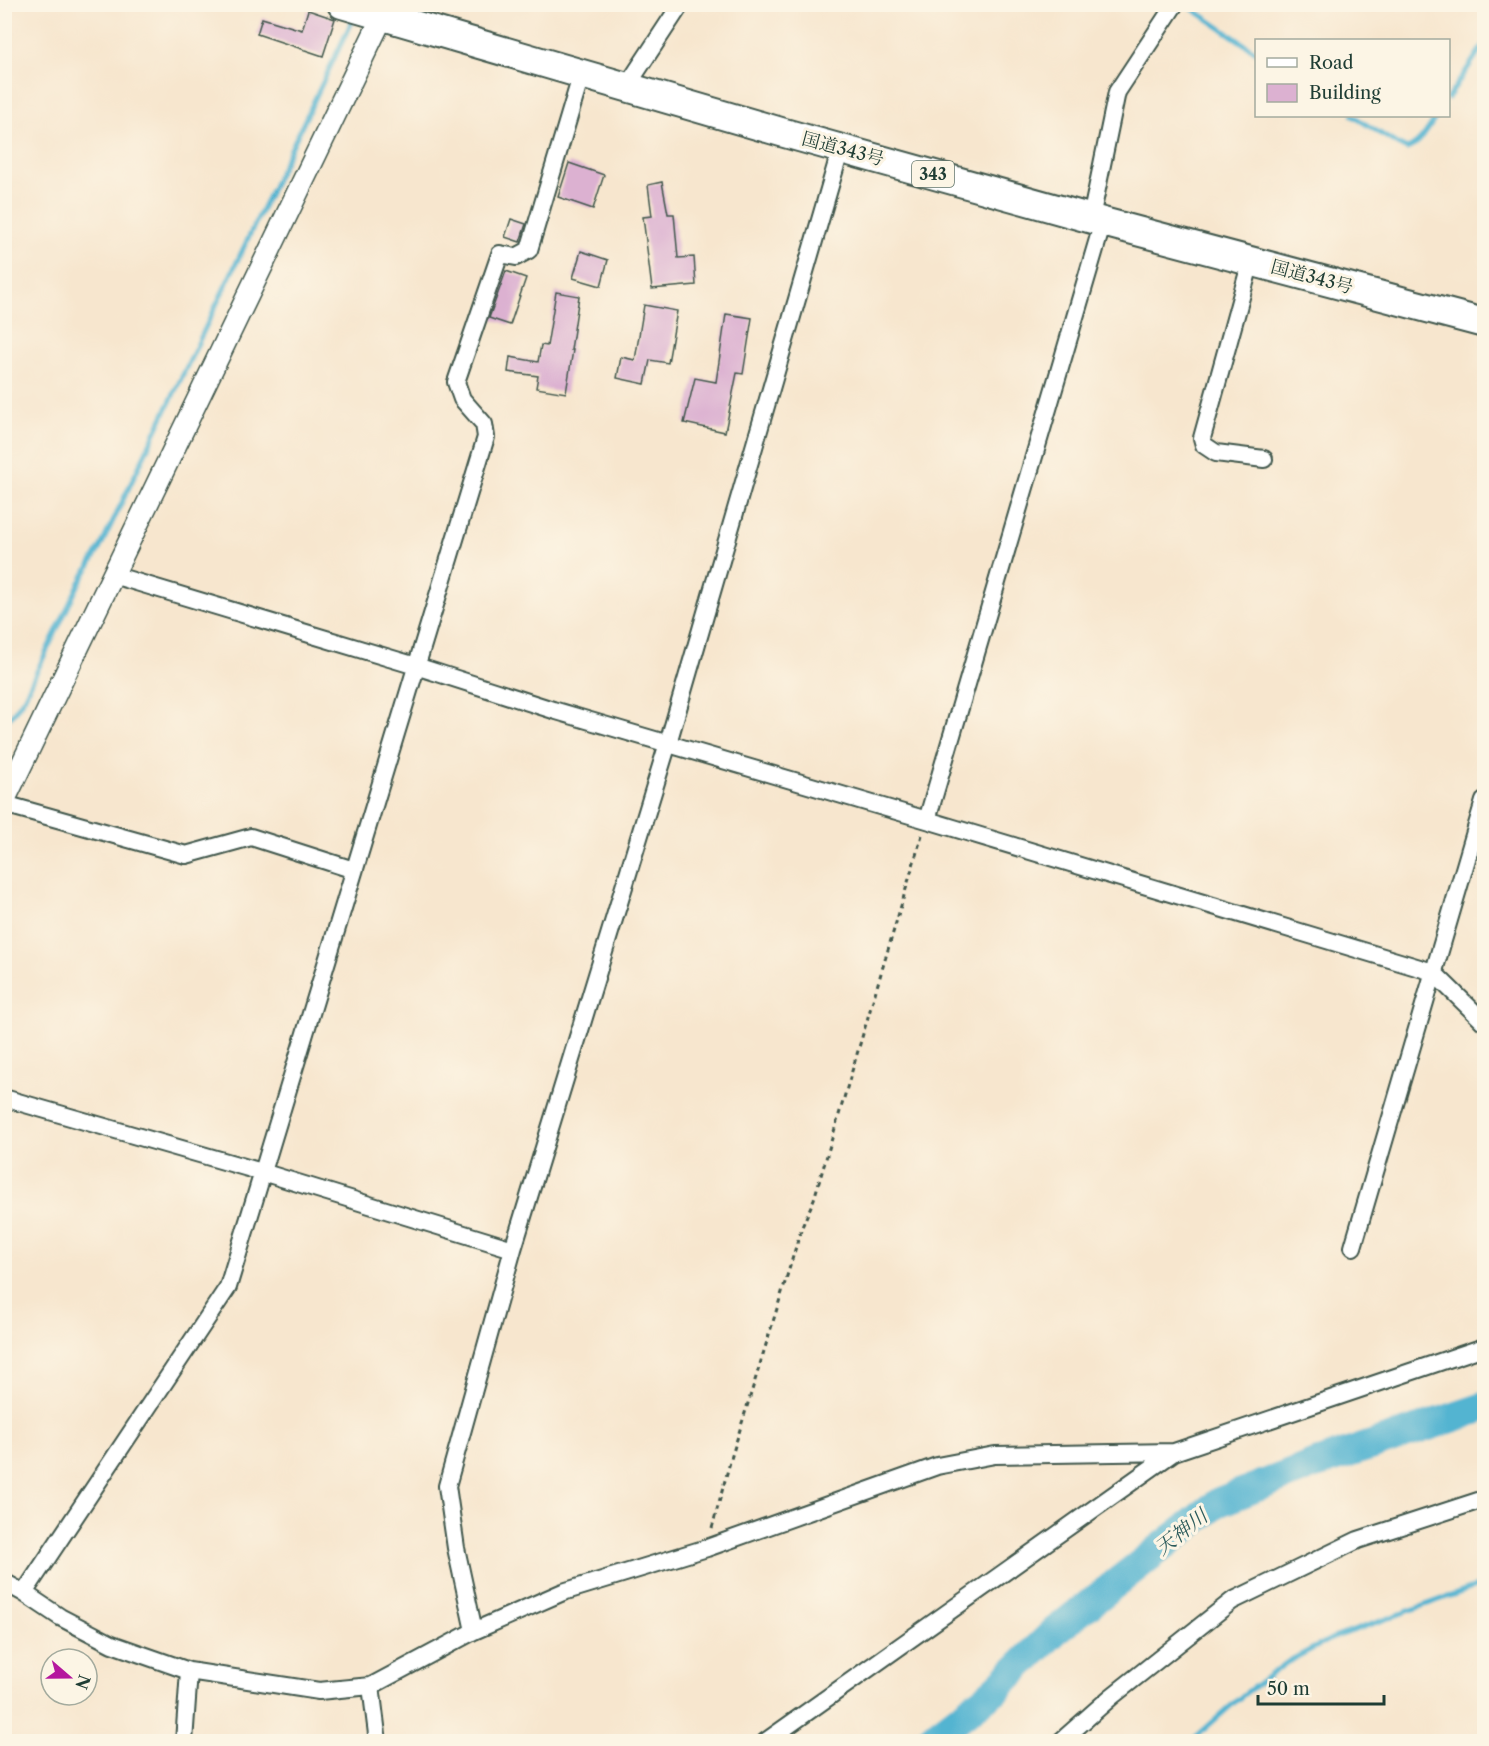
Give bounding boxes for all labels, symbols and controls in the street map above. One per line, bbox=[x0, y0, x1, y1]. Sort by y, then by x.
legend bbox=[1255, 39, 1450, 117]
text: Road bbox=[1309, 52, 1354, 74]
text: Building bbox=[1309, 82, 1381, 104]
street label: 国道343号 bbox=[799, 127, 887, 171]
road number: 343 bbox=[912, 161, 954, 187]
street label: 国道343号 bbox=[1268, 255, 1356, 299]
water label: 天神川 bbox=[1150, 1503, 1214, 1560]
north arrow bbox=[39, 1647, 99, 1707]
scale bar bbox=[1258, 1668, 1384, 1706]
text: N bbox=[71, 1672, 95, 1692]
text: 50 m bbox=[1267, 1678, 1310, 1700]

